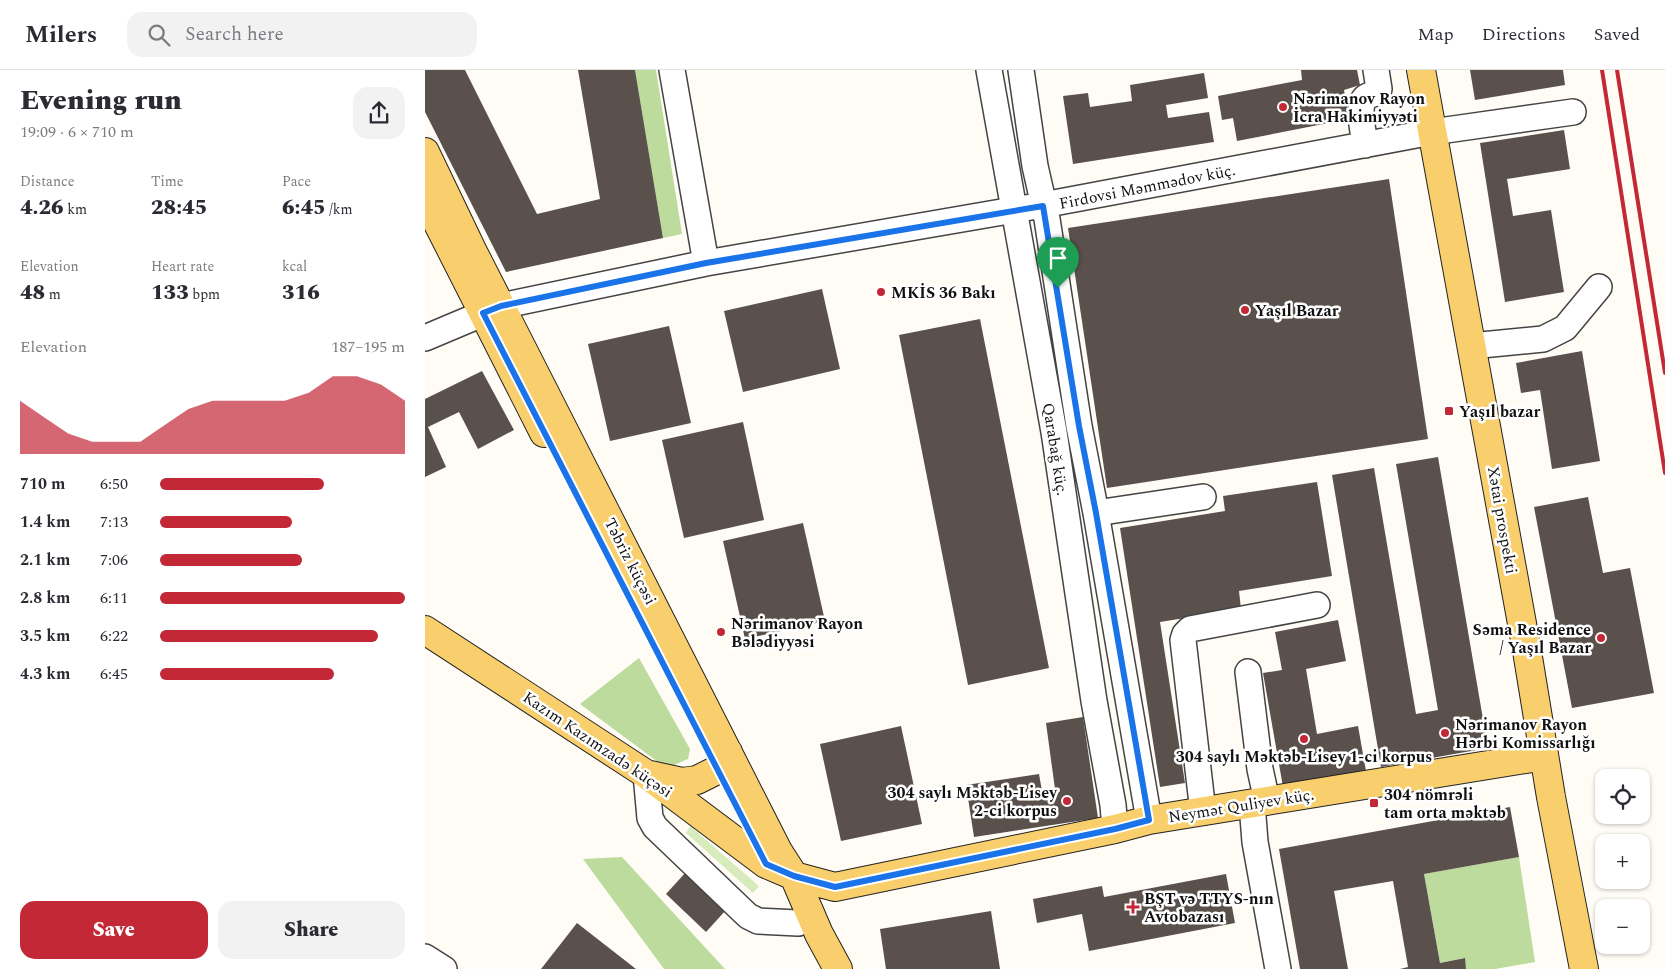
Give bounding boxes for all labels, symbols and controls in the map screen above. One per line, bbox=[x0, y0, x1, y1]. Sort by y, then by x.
search box bbox=[127, 12, 477, 57]
text: Milers bbox=[25, 17, 97, 53]
text: Search here bbox=[185, 20, 284, 49]
icon: search bbox=[145, 21, 173, 49]
text: Map bbox=[1418, 21, 1454, 48]
text: Directions bbox=[1482, 21, 1566, 48]
text: Saved bbox=[1594, 21, 1640, 48]
text: Evening run bbox=[20, 79, 182, 122]
button: share bbox=[353, 87, 405, 139]
place label: Nərimanov Rayon İcra Hakimiyyəti bbox=[1293, 87, 1425, 129]
marker: Nərimanov Rayon İcra Hakimiyyəti bbox=[1277, 101, 1289, 113]
text: 19:09 · 6 × 710 m bbox=[20, 120, 134, 144]
street label: Firdovsi Məmmədov küç. bbox=[1057, 158, 1237, 216]
text: Distance bbox=[20, 171, 75, 192]
text: Time bbox=[151, 171, 184, 192]
text: Pace bbox=[282, 171, 311, 192]
text: 4.26 bbox=[20, 192, 64, 224]
text: 28:45 bbox=[151, 192, 207, 224]
text: 6:45 bbox=[282, 192, 326, 224]
text: km bbox=[64, 199, 87, 220]
text: /km bbox=[326, 199, 353, 220]
pin bbox=[1037, 237, 1079, 288]
icon: arrive bbox=[1044, 244, 1072, 272]
text: Elevation bbox=[20, 256, 79, 277]
text: Heart rate bbox=[151, 256, 214, 277]
text: kcal bbox=[282, 256, 307, 277]
text: 48 bbox=[20, 277, 45, 309]
text: 133 bbox=[151, 277, 189, 309]
text: 316 bbox=[282, 277, 320, 309]
place label: MKİS 36 Bakı bbox=[891, 281, 996, 305]
text: m bbox=[45, 284, 61, 305]
text: bpm bbox=[189, 284, 220, 305]
marker: MKİS 36 Bakı bbox=[875, 286, 887, 298]
place label: Yaşıl Bazar bbox=[1255, 299, 1339, 323]
marker: Yaşıl Bazar bbox=[1239, 304, 1251, 316]
text: Elevation bbox=[20, 335, 87, 359]
text: 187–195 m bbox=[331, 335, 405, 359]
place label: Yaşıl bazar bbox=[1459, 400, 1541, 424]
street label: Qarabağ küç. bbox=[1036, 401, 1074, 497]
marker: Yaşıl bazar bbox=[1443, 405, 1455, 417]
street label: Xətai prospekti bbox=[1481, 464, 1523, 576]
text: 710 m bbox=[20, 472, 65, 496]
text: 6:50 bbox=[100, 472, 128, 496]
text: 1.4 km bbox=[20, 510, 70, 534]
text: 7:13 bbox=[100, 510, 128, 534]
street label: Təbriz küçəsi bbox=[598, 514, 662, 609]
text: 2.1 km bbox=[20, 548, 70, 572]
text: 7:06 bbox=[100, 548, 128, 572]
text: 2.8 km bbox=[20, 586, 70, 610]
text: 6:11 bbox=[100, 586, 128, 610]
place label: Nərimanov Rayon Bələdiyyəsi bbox=[731, 612, 863, 654]
place label: Səma Residence / Yaşıl Bazar bbox=[1473, 618, 1591, 660]
text: 3.5 km bbox=[20, 624, 70, 648]
text: 6:22 bbox=[100, 624, 128, 648]
marker: Nərimanov Rayon Bələdiyyəsi bbox=[715, 626, 727, 638]
marker: Səma Residence / Yaşıl Bazar bbox=[1595, 632, 1607, 644]
text: 4.3 km bbox=[20, 662, 70, 686]
text: 6:45 bbox=[100, 662, 128, 686]
street label: Kazım Kazımzadə küçəsi bbox=[518, 686, 677, 804]
place label: Nərimanov Rayon Hərbi Komissarlığı bbox=[1455, 713, 1596, 755]
marker: Nərimanov Rayon Hərbi Komissarlığı bbox=[1439, 727, 1451, 739]
marker: 304 saylı Məktəb-Lisey 1-ci korpus bbox=[1298, 733, 1310, 745]
place label: 304 saylı Məktəb-Lisey 1-ci korpus bbox=[1176, 745, 1432, 769]
map controls bbox=[1595, 769, 1650, 954]
button: locate bbox=[1595, 769, 1650, 824]
place label: 304 saylı Məktəb-Lisey 2-ci korpus bbox=[888, 781, 1058, 823]
street label: Neymət Quliyev küç. bbox=[1167, 783, 1316, 829]
place label: 304 nömrəli tam orta məktəb bbox=[1384, 783, 1506, 825]
marker: 304 saylı Məktəb-Lisey 2-ci korpus bbox=[1061, 795, 1073, 807]
marker: 304 nömrəli tam orta məktəb bbox=[1368, 797, 1380, 809]
button: + bbox=[1595, 834, 1650, 889]
place label: BŞT və TTYS-nın Avtobazası bbox=[1144, 887, 1274, 929]
button: − bbox=[1595, 899, 1650, 954]
marker: BŞT və TTYS-nın Avtobazası bbox=[1126, 900, 1140, 914]
button: Save bbox=[20, 901, 208, 959]
button: Share bbox=[218, 901, 405, 959]

